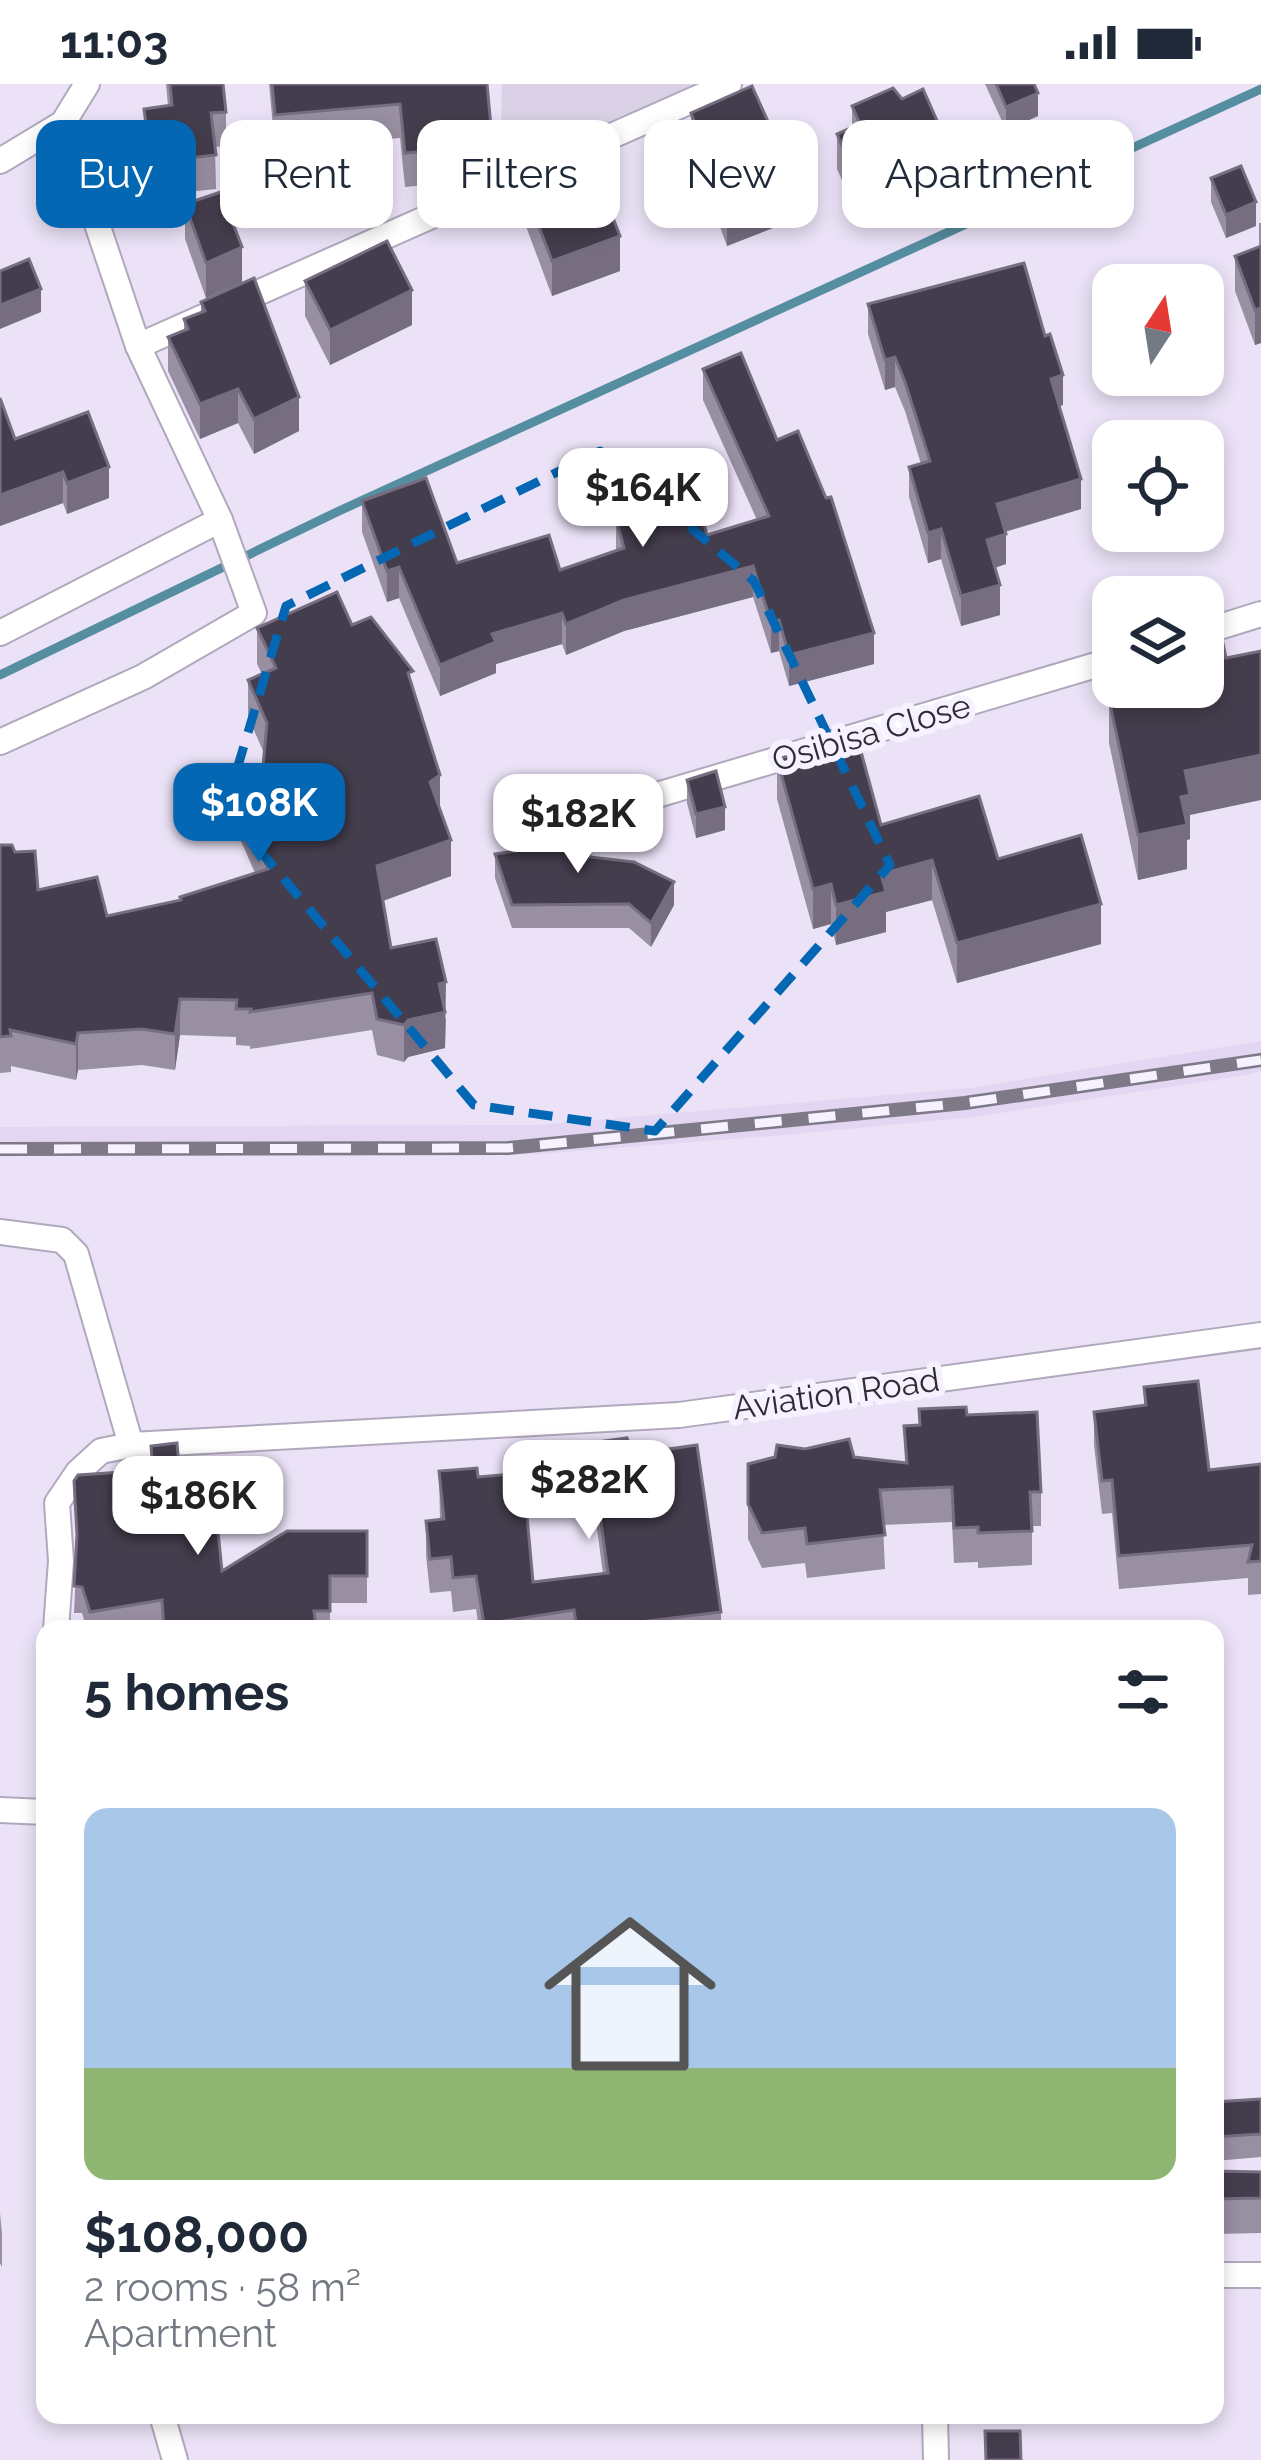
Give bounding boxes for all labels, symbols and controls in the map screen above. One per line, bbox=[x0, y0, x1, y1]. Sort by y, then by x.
text: 11:03 bbox=[60, 16, 168, 69]
chip: Buy bbox=[36, 120, 196, 228]
chip: Rent bbox=[220, 120, 393, 228]
chip: Filters bbox=[417, 120, 620, 228]
chip: New bbox=[644, 120, 818, 228]
chip: Apartment bbox=[842, 120, 1134, 228]
north arrow bbox=[1092, 264, 1224, 396]
map controls bbox=[1092, 264, 1224, 708]
button: locate bbox=[1092, 420, 1224, 552]
pin: $164K bbox=[559, 448, 727, 550]
text: $164K bbox=[585, 464, 701, 510]
button: layers bbox=[1092, 576, 1224, 708]
street label: Osibisa Close bbox=[768, 686, 975, 779]
pin: $108K bbox=[175, 763, 343, 865]
pin: $182K bbox=[494, 774, 662, 876]
text: $108K bbox=[200, 779, 318, 825]
text: $182K bbox=[520, 790, 636, 836]
street label: Aviation Road bbox=[730, 1360, 942, 1427]
pin: $282K bbox=[505, 1440, 673, 1542]
pin: $186K bbox=[114, 1456, 282, 1558]
text: $282K bbox=[530, 1456, 648, 1502]
text: $186K bbox=[139, 1472, 257, 1518]
icon: filters bbox=[1110, 1659, 1176, 1725]
text: 5 homes bbox=[84, 1662, 289, 1722]
icon: home bbox=[522, 1886, 738, 2102]
text: $108,000 bbox=[84, 2204, 309, 2264]
text: 2 rooms · 58 m² bbox=[84, 2264, 361, 2310]
text: Apartment bbox=[84, 2310, 277, 2356]

